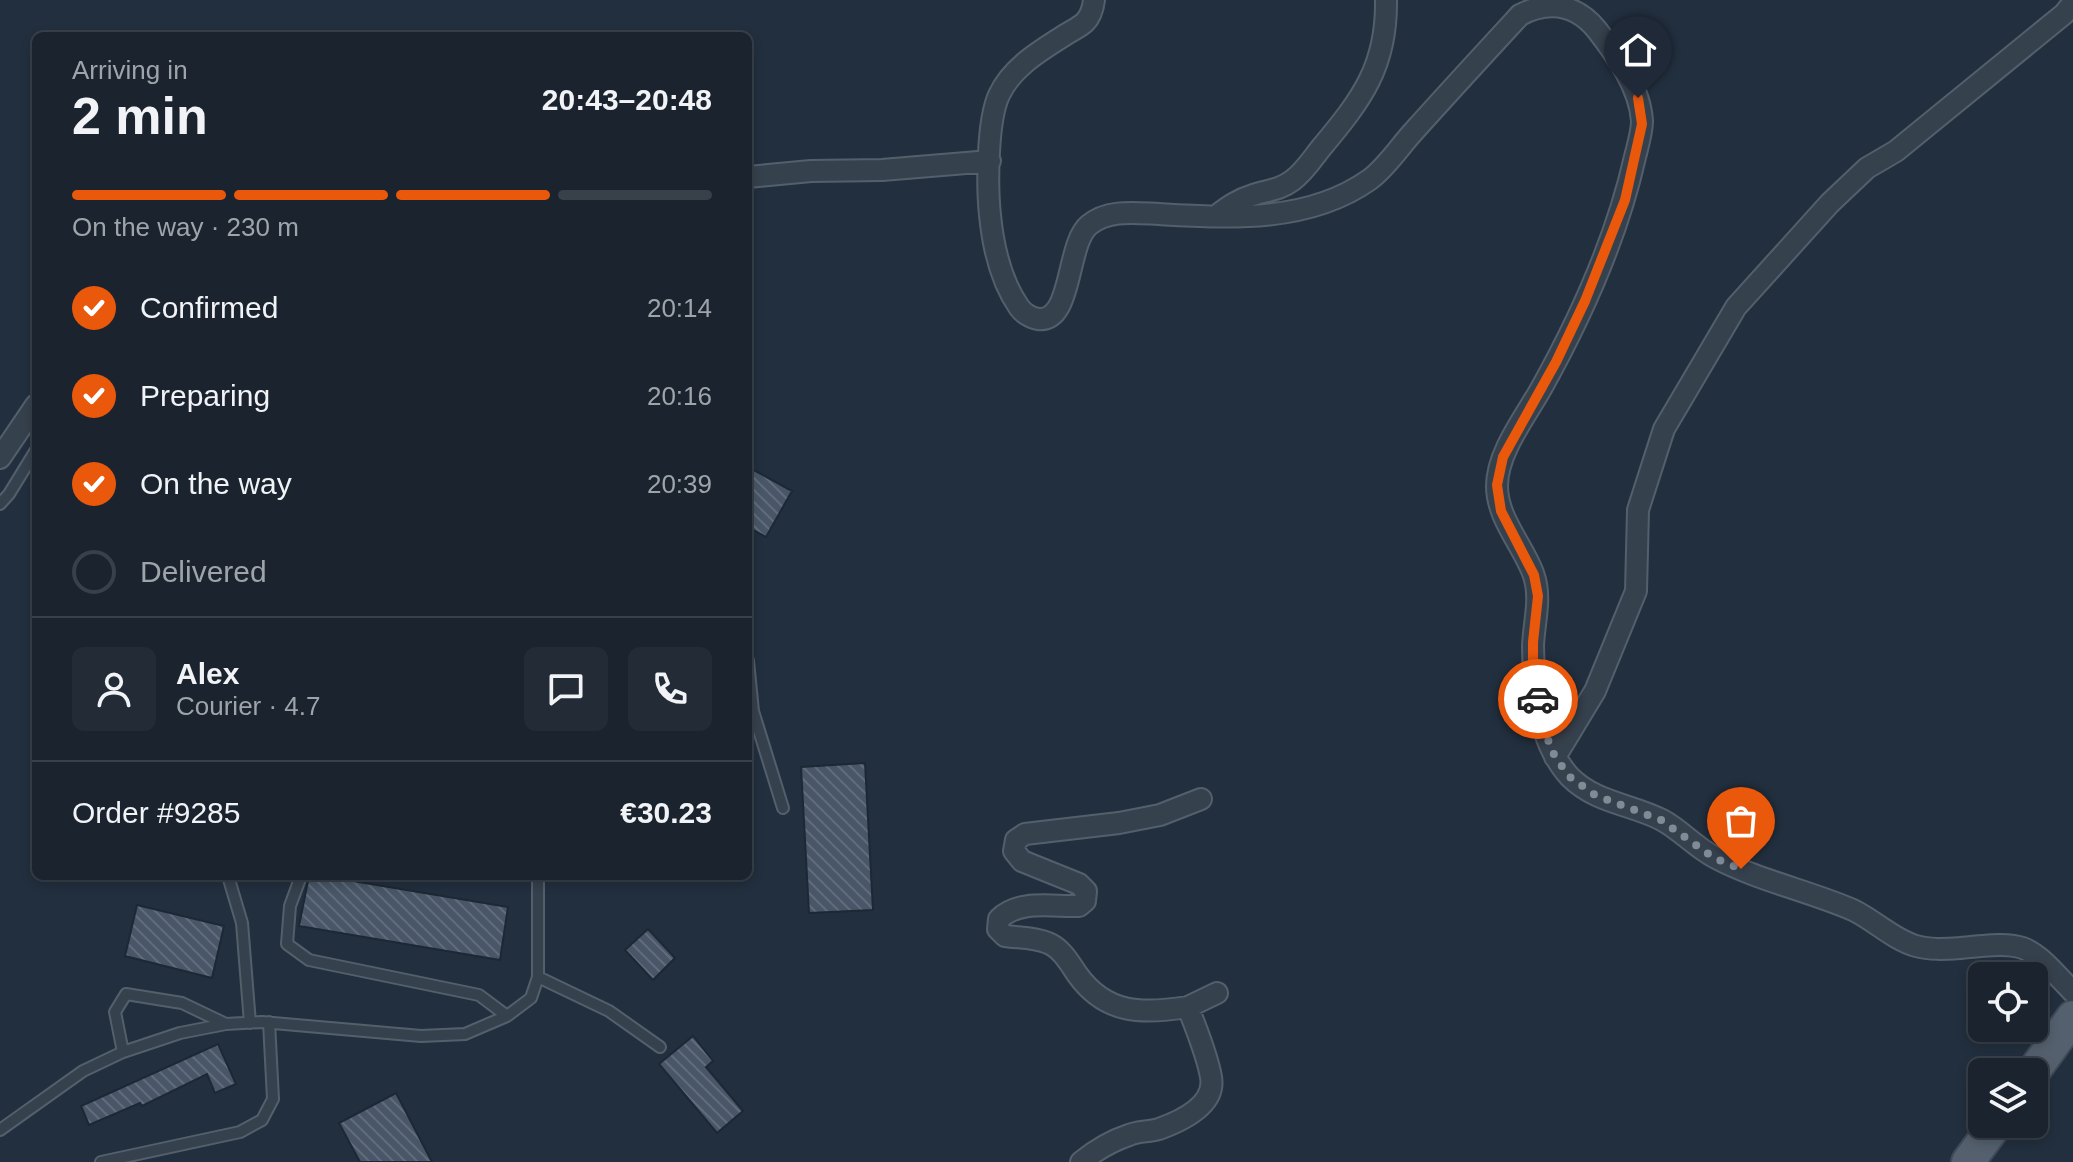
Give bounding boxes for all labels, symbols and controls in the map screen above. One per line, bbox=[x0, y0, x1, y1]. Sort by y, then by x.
pin bbox=[1604, 16, 1672, 98]
icon: home bbox=[1616, 28, 1660, 72]
text: Arriving in bbox=[72, 55, 188, 85]
text: 20:43–20:48 bbox=[542, 83, 712, 116]
text: 2 min bbox=[72, 87, 208, 145]
text: On the way · 230 m bbox=[72, 212, 299, 242]
icon: check bbox=[72, 286, 116, 330]
text: Confirmed bbox=[140, 291, 278, 324]
text: 20:14 bbox=[647, 293, 712, 323]
icon: check bbox=[72, 374, 116, 418]
text: Preparing bbox=[140, 379, 270, 412]
text: 20:16 bbox=[647, 381, 712, 411]
icon: check bbox=[72, 462, 116, 506]
text: On the way bbox=[140, 467, 292, 500]
text: 20:39 bbox=[647, 469, 712, 499]
text: Delivered bbox=[140, 555, 267, 588]
button: person bbox=[72, 647, 156, 731]
button: chat bbox=[524, 647, 608, 731]
button: phone bbox=[628, 647, 712, 731]
text: Alex bbox=[176, 657, 239, 690]
courier bbox=[1498, 659, 1578, 739]
icon: car bbox=[1516, 677, 1560, 721]
text: Courier · 4.7 bbox=[176, 691, 321, 721]
pin bbox=[1707, 787, 1775, 869]
text: Order #9285 bbox=[72, 796, 240, 829]
text: €30.23 bbox=[620, 796, 712, 829]
icon: bag bbox=[1719, 799, 1763, 843]
map controls bbox=[1968, 962, 2048, 1138]
button: locate bbox=[1968, 962, 2048, 1042]
button: layers bbox=[1968, 1058, 2048, 1138]

